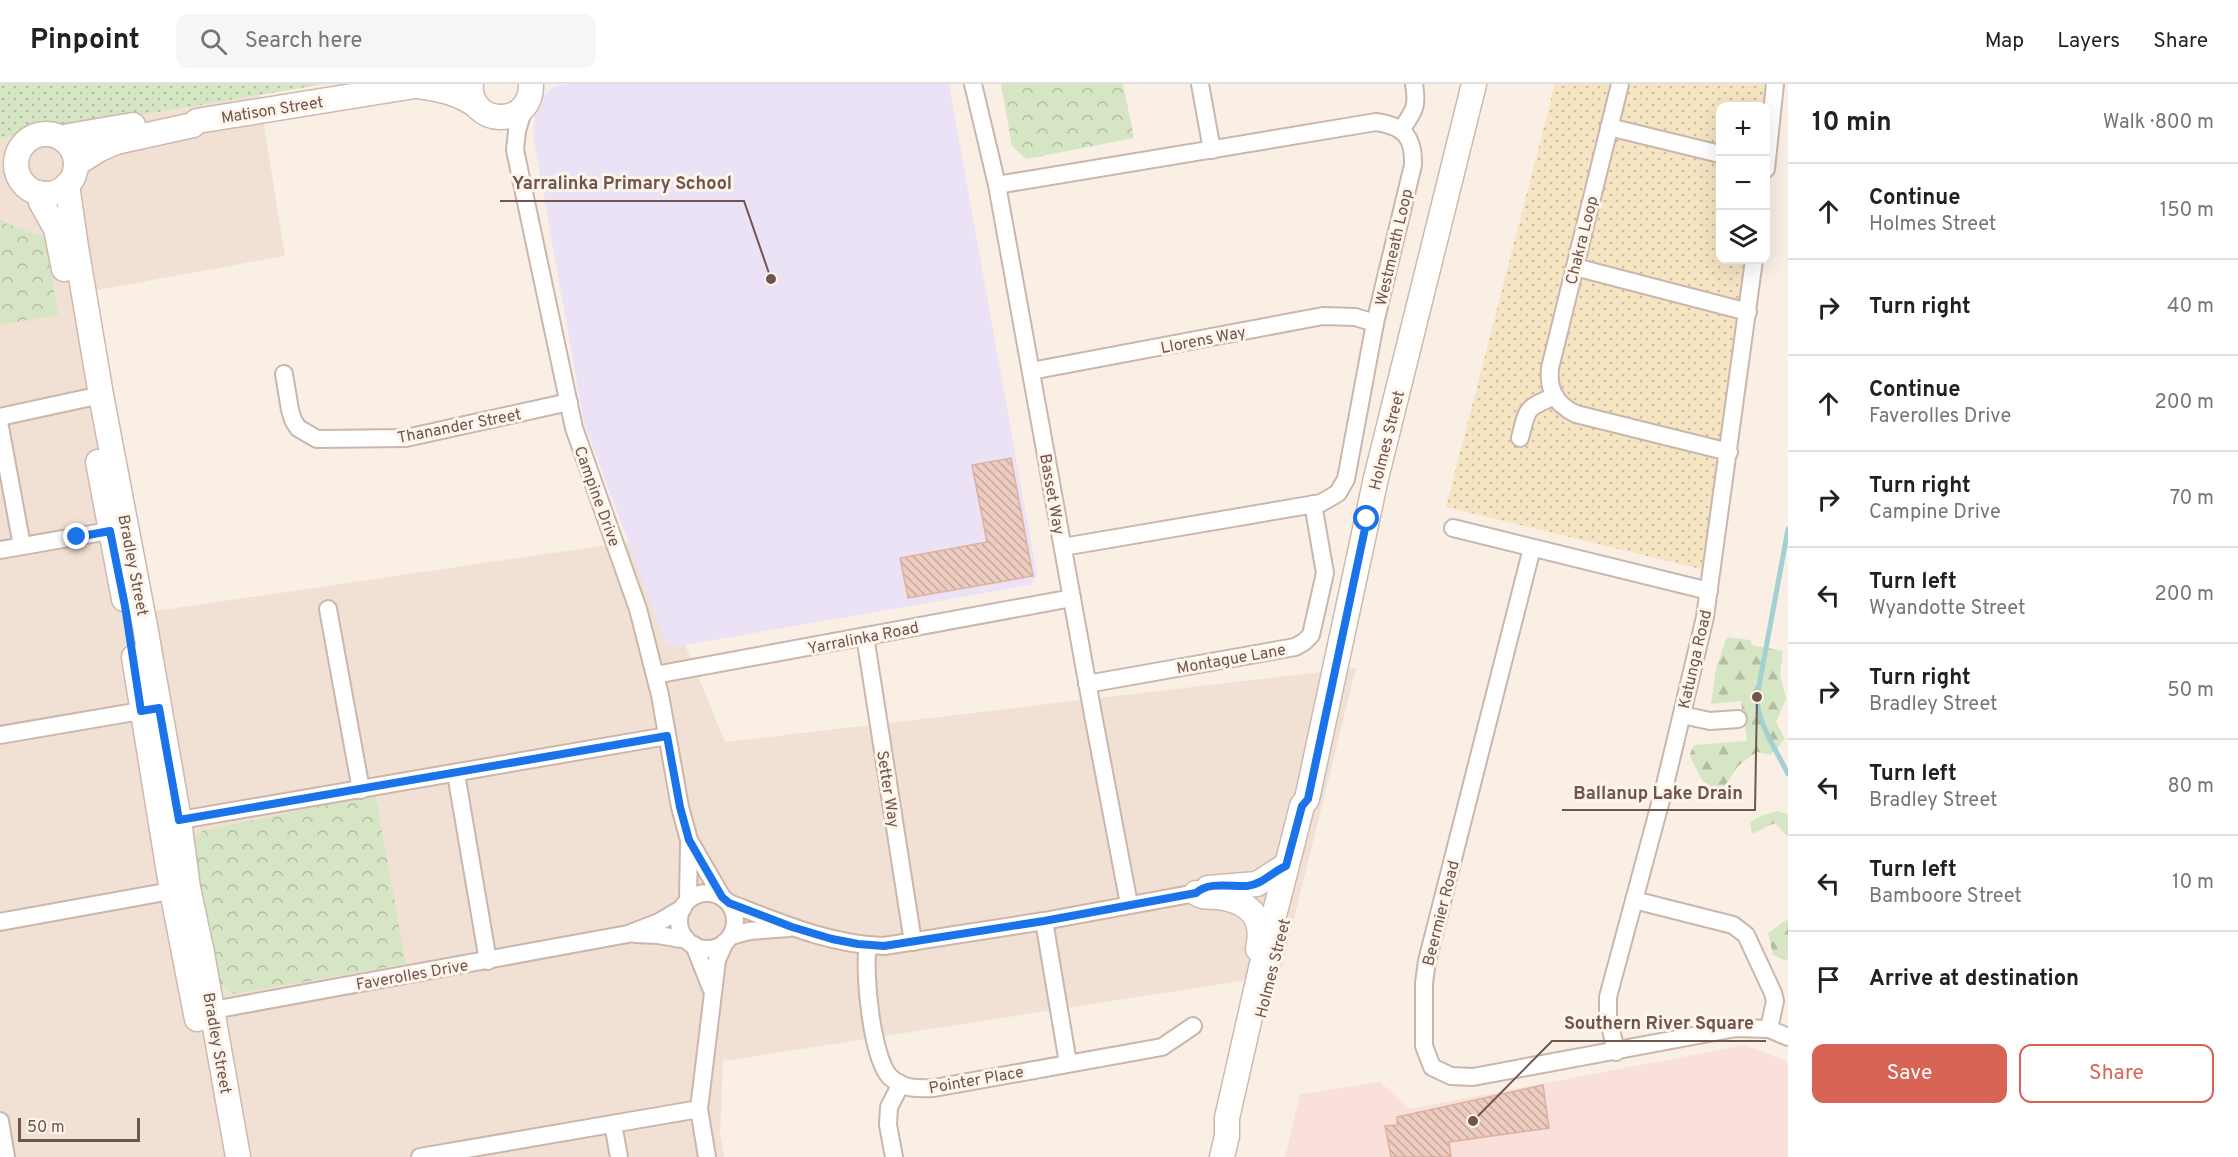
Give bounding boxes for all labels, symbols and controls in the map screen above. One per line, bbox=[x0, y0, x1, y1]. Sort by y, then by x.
search box bbox=[176, 14, 596, 68]
text: Pinpoint bbox=[30, 23, 140, 59]
icon: search bbox=[197, 25, 230, 58]
text: Search here bbox=[245, 28, 362, 55]
text: Map bbox=[1985, 28, 2024, 55]
text: Layers bbox=[2057, 28, 2120, 55]
text: Share bbox=[2153, 28, 2208, 55]
street label: Matison Street bbox=[220, 93, 325, 129]
map controls bbox=[1716, 102, 1770, 264]
button: + bbox=[1716, 102, 1770, 156]
text: 10 min bbox=[1812, 107, 1892, 140]
text: Walk · 800 m bbox=[2103, 110, 2214, 136]
button: − bbox=[1716, 156, 1770, 210]
callout: Yarralinka Primary School bbox=[500, 165, 744, 201]
text: Yarralinka Primary School bbox=[512, 173, 732, 196]
text: Continue bbox=[1869, 185, 1960, 212]
street label: Westmeath Loop bbox=[1372, 187, 1418, 308]
street label: Chakra Loop bbox=[1562, 194, 1604, 287]
icon: ahead bbox=[1812, 195, 1845, 228]
text: 150 m bbox=[2160, 198, 2214, 224]
button: layers bbox=[1716, 210, 1770, 264]
text: Holmes Street bbox=[1869, 212, 1996, 238]
icon: right bbox=[1812, 291, 1845, 324]
text: Turn right bbox=[1869, 294, 1971, 321]
text: 40 m bbox=[2167, 294, 2214, 320]
street label: Llorens Way bbox=[1159, 323, 1248, 359]
text: Continue bbox=[1869, 377, 1960, 404]
icon: ahead bbox=[1812, 387, 1845, 420]
street label: Holmes Street bbox=[1366, 389, 1410, 492]
text: 200 m bbox=[2155, 390, 2214, 416]
text: Faverolles Drive bbox=[1869, 404, 2011, 430]
street label: Thanander Street bbox=[396, 405, 523, 449]
street label: Campine Drive bbox=[569, 444, 624, 550]
street label: Basset Way bbox=[1034, 452, 1068, 536]
text: Turn right bbox=[1869, 473, 1971, 500]
icon: right bbox=[1812, 483, 1845, 516]
text: 70 m bbox=[2170, 486, 2214, 512]
text: Campine Drive bbox=[1869, 500, 2001, 526]
route start bbox=[1353, 505, 1379, 531]
street label: Bradley Street bbox=[112, 513, 152, 618]
route end bbox=[63, 523, 89, 549]
text: Turn left bbox=[1869, 569, 1957, 596]
icon: left bbox=[1812, 579, 1845, 612]
text: 200 m bbox=[2155, 582, 2214, 608]
text: Wyandotte Street bbox=[1869, 596, 2025, 622]
street label: Katunga Road bbox=[1675, 608, 1717, 711]
street label: Yarralinka Road bbox=[806, 618, 921, 660]
street label: Montague Lane bbox=[1175, 641, 1288, 679]
text: Turn right bbox=[1869, 665, 1971, 692]
icon: right bbox=[1812, 675, 1845, 708]
text: 50 m bbox=[2167, 678, 2214, 704]
text: Bradley Street bbox=[1869, 692, 1998, 718]
street label: Setter Way bbox=[871, 749, 903, 829]
text: Turn left bbox=[1869, 761, 1957, 788]
icon: left bbox=[1812, 771, 1845, 804]
callout: Ballanup Lake Drain bbox=[1562, 774, 1755, 810]
text: 80 m bbox=[2168, 774, 2214, 800]
text: Ballanup Lake Drain bbox=[1573, 783, 1743, 806]
text: Bradley Street bbox=[1869, 788, 1998, 814]
text: Turn left bbox=[1869, 857, 1957, 884]
street label: Beermier Road bbox=[1419, 859, 1465, 968]
icon: left bbox=[1812, 867, 1845, 900]
text: 10 m bbox=[2172, 870, 2214, 896]
text: Bamboore Street bbox=[1869, 884, 2022, 910]
street label: Holmes Street bbox=[1252, 917, 1296, 1020]
street label: Faverolles Drive bbox=[355, 956, 470, 996]
icon: arrive bbox=[1812, 963, 1845, 996]
text: Arrive at destination bbox=[1869, 966, 2079, 993]
street label: Bradley Street bbox=[197, 991, 235, 1096]
callout: Southern River Square bbox=[1552, 1005, 1766, 1041]
text: Southern River Square bbox=[1564, 1013, 1754, 1036]
button: Save bbox=[1812, 1044, 2007, 1103]
button: Share bbox=[2019, 1044, 2214, 1103]
street label: Pointer Place bbox=[927, 1063, 1025, 1099]
scale bar bbox=[18, 1115, 140, 1142]
text: 50 m bbox=[27, 1118, 65, 1138]

